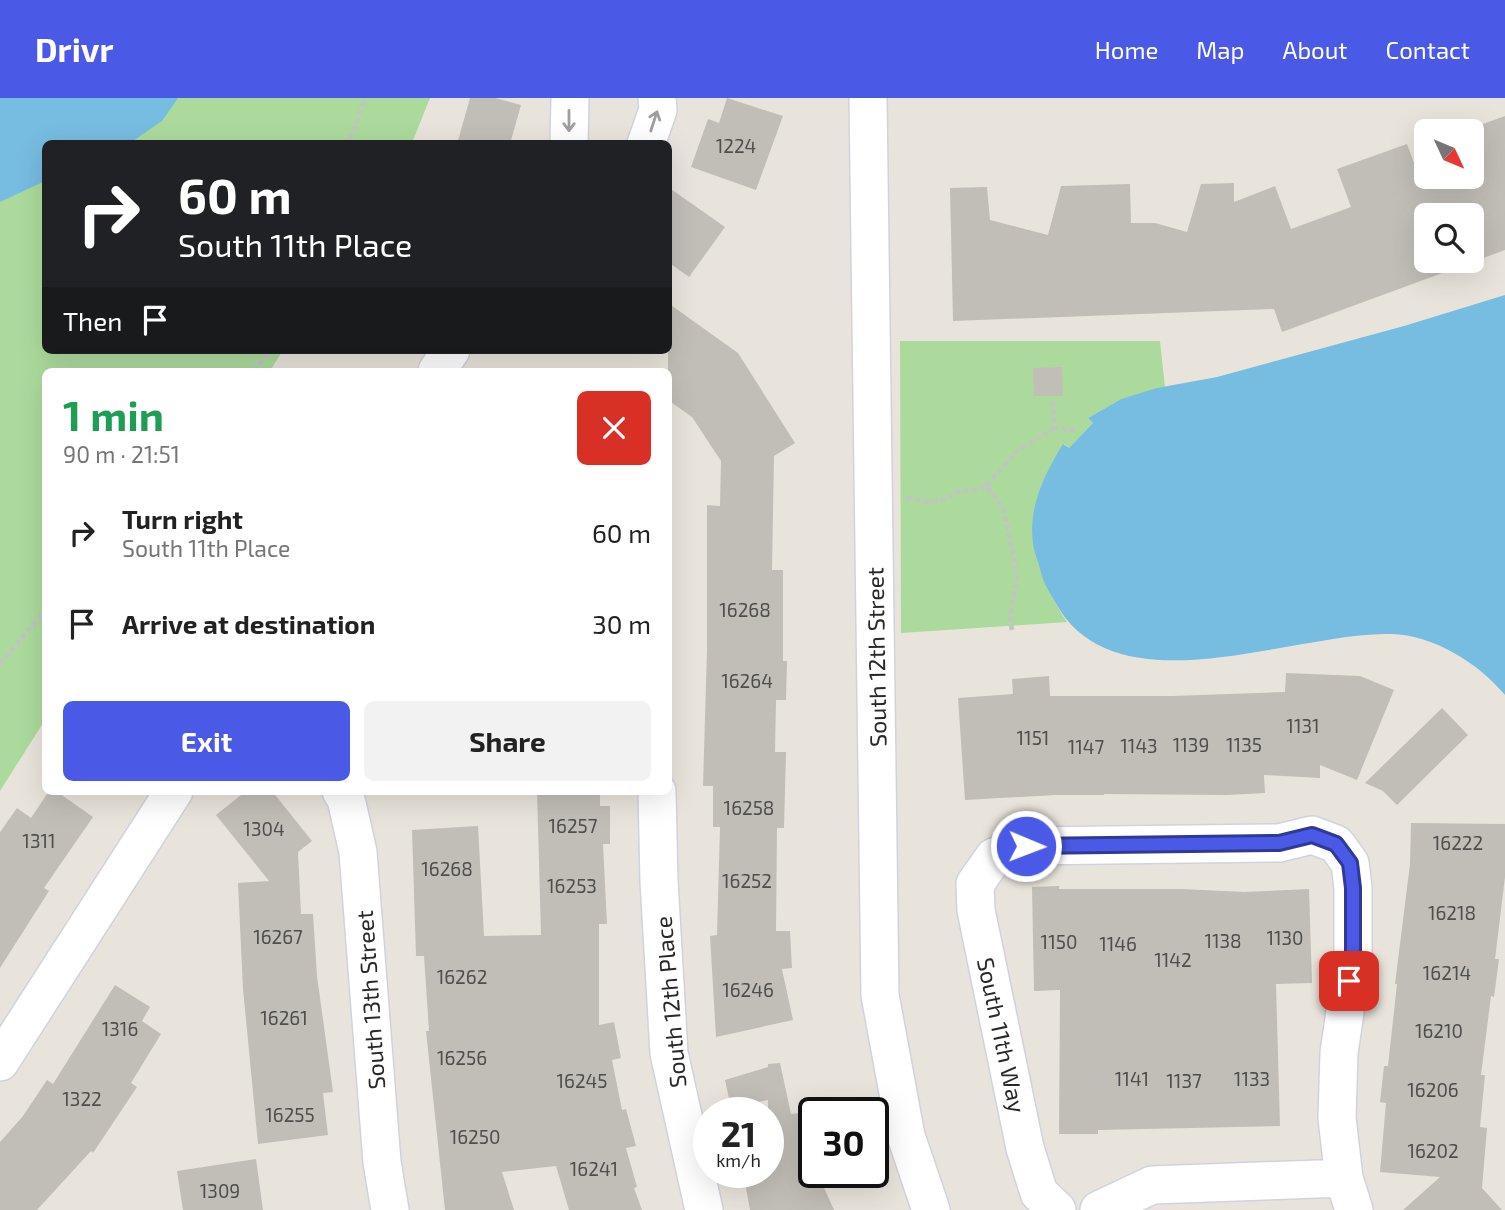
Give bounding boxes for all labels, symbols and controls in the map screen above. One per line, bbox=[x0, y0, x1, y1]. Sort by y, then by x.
text: Drivr bbox=[35, 29, 114, 69]
text: Home bbox=[1095, 35, 1158, 64]
text: Map bbox=[1196, 35, 1244, 64]
text: About bbox=[1282, 35, 1348, 64]
text: Contact bbox=[1386, 35, 1470, 64]
one-way arrow bbox=[562, 109, 576, 132]
one-way arrow bbox=[649, 111, 661, 133]
north arrow bbox=[1414, 119, 1484, 189]
map controls bbox=[1414, 119, 1484, 273]
house number: 1224 bbox=[716, 134, 756, 157]
text: 60 m bbox=[178, 165, 292, 224]
icon: right bbox=[63, 168, 154, 259]
button: search bbox=[1414, 203, 1484, 273]
text: South 11th Place bbox=[178, 225, 412, 263]
icon: arrive bbox=[136, 301, 174, 339]
text: Then bbox=[63, 305, 122, 336]
text: 1 min bbox=[63, 389, 164, 439]
button: close bbox=[577, 391, 651, 465]
text: 90 m · 21:51 bbox=[63, 440, 180, 468]
text: Turn right bbox=[122, 503, 243, 534]
icon: right bbox=[63, 514, 101, 552]
text: 60 m bbox=[592, 517, 651, 548]
text: South 11th Place bbox=[122, 534, 290, 562]
street label: South 12th Street bbox=[860, 567, 892, 747]
house number: 16268 bbox=[719, 598, 771, 621]
icon: arrive bbox=[63, 605, 101, 643]
text: Arrive at destination bbox=[122, 608, 375, 639]
text: 30 m bbox=[592, 608, 651, 639]
house number: 16264 bbox=[721, 669, 773, 692]
button: Exit bbox=[63, 701, 350, 781]
button: Share bbox=[364, 701, 651, 781]
house number: 1131 bbox=[1286, 714, 1320, 737]
house number: 1151 bbox=[1017, 726, 1049, 749]
house number: 1139 bbox=[1173, 733, 1209, 756]
house number: 1135 bbox=[1226, 733, 1262, 756]
house number: 1143 bbox=[1120, 734, 1158, 757]
house number: 1147 bbox=[1068, 735, 1105, 758]
house number: 16258 bbox=[724, 796, 774, 819]
position arrow bbox=[989, 809, 1063, 883]
house number: 16257 bbox=[548, 814, 598, 837]
house number: 1304 bbox=[243, 817, 285, 840]
house number: 1311 bbox=[22, 829, 56, 852]
house number: 16222 bbox=[1433, 831, 1483, 854]
house number: 16268 bbox=[421, 857, 473, 880]
house number: 16252 bbox=[722, 869, 772, 892]
house number: 16253 bbox=[547, 874, 597, 897]
house number: 16218 bbox=[1428, 901, 1476, 924]
street label: South 13th Street bbox=[350, 909, 390, 1090]
street label: South 12th Place bbox=[649, 915, 691, 1089]
house number: 16267 bbox=[253, 925, 303, 948]
house number: 1130 bbox=[1266, 926, 1304, 949]
house number: 1138 bbox=[1204, 929, 1242, 952]
house number: 1150 bbox=[1041, 930, 1077, 953]
house number: 1146 bbox=[1099, 932, 1137, 955]
house number: 1142 bbox=[1154, 948, 1192, 971]
pin bbox=[1319, 951, 1379, 1011]
street label: South 11th Way bbox=[972, 955, 1032, 1115]
house number: 16214 bbox=[1423, 961, 1471, 984]
icon: arrive bbox=[1330, 962, 1368, 1000]
house number: 16262 bbox=[437, 965, 487, 988]
house number: 16246 bbox=[722, 978, 774, 1001]
house number: 16261 bbox=[260, 1006, 308, 1029]
house number: 1316 bbox=[102, 1017, 138, 1040]
house number: 16210 bbox=[1415, 1019, 1463, 1042]
house number: 16256 bbox=[437, 1046, 487, 1069]
house number: 1141 bbox=[1115, 1067, 1149, 1090]
house number: 1133 bbox=[1234, 1067, 1270, 1090]
house number: 16245 bbox=[557, 1069, 607, 1092]
house number: 1137 bbox=[1166, 1069, 1202, 1092]
house number: 16206 bbox=[1407, 1078, 1459, 1101]
house number: 1322 bbox=[62, 1087, 102, 1110]
speed limit sign: 30 bbox=[798, 1097, 889, 1188]
house number: 16255 bbox=[265, 1103, 315, 1126]
text: 21 bbox=[721, 1112, 756, 1154]
house number: 16250 bbox=[450, 1125, 500, 1148]
house number: 16202 bbox=[1407, 1139, 1459, 1162]
text: km/h bbox=[716, 1149, 761, 1171]
house number: 16241 bbox=[570, 1157, 618, 1180]
house number: 1309 bbox=[200, 1179, 240, 1202]

